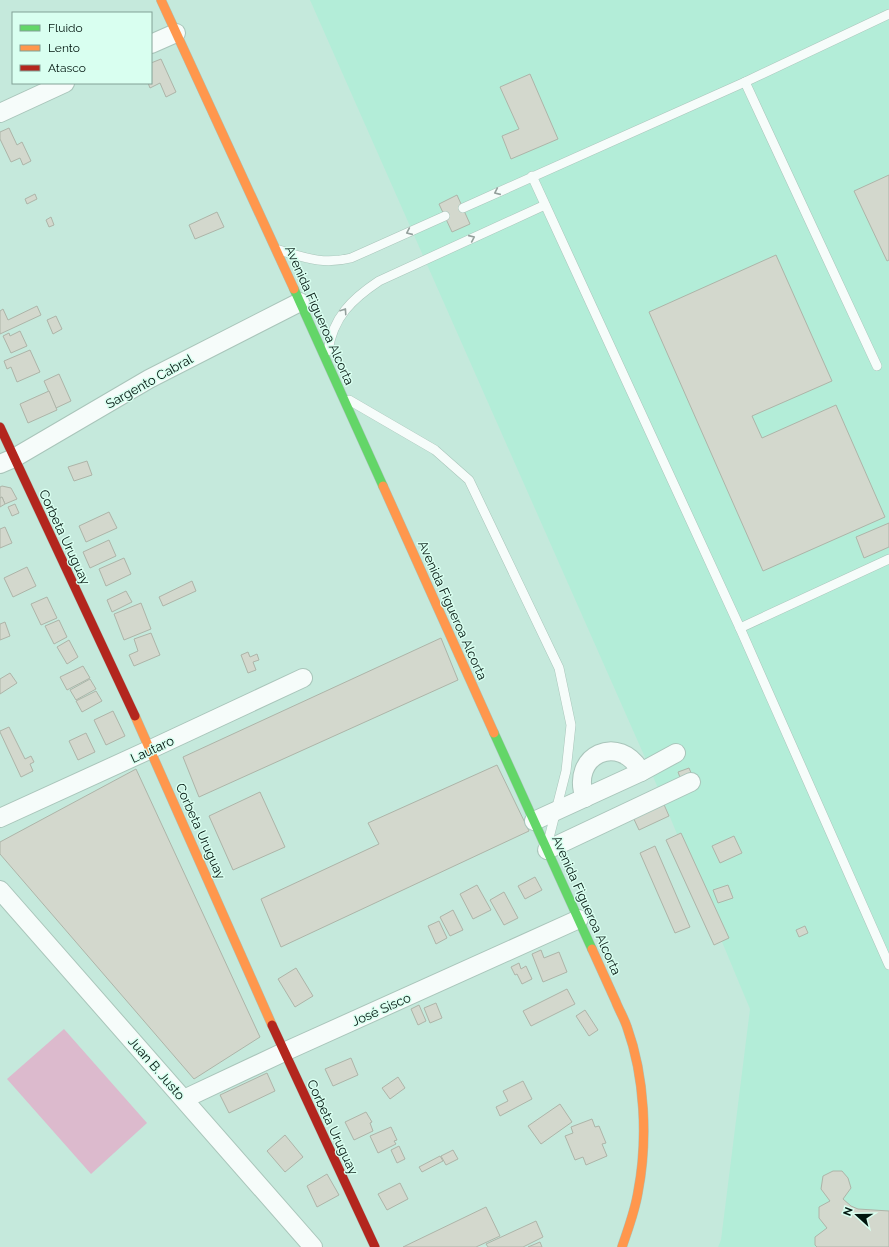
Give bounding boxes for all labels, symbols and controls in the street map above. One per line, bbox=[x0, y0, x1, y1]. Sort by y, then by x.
legend bbox=[12, 12, 152, 84]
text: Fluido bbox=[48, 21, 83, 35]
text: Lento bbox=[48, 41, 80, 55]
text: Atasco bbox=[48, 61, 86, 75]
one-way arrow bbox=[494, 187, 502, 195]
one-way arrow bbox=[406, 227, 414, 235]
one-way arrow bbox=[469, 235, 476, 243]
street label: Avenida Figueroa Alcorta bbox=[282, 243, 357, 387]
one-way arrow bbox=[339, 309, 346, 316]
street label: Sargento Cabral bbox=[103, 351, 196, 412]
street label: Corbeta Uruguay bbox=[36, 487, 93, 587]
street label: Avenida Figueroa Alcorta bbox=[415, 538, 490, 682]
street label: Lautaro bbox=[128, 733, 176, 766]
street label: Corbeta Uruguay bbox=[173, 781, 228, 881]
street label: Avenida Figueroa Alcorta bbox=[549, 833, 624, 977]
street label: José Sisco bbox=[349, 990, 413, 1029]
street label: Juan B. Justo bbox=[125, 1034, 188, 1103]
street label: Corbeta Uruguay bbox=[304, 1077, 361, 1177]
north arrow bbox=[837, 1195, 877, 1235]
text: N bbox=[841, 1205, 856, 1218]

